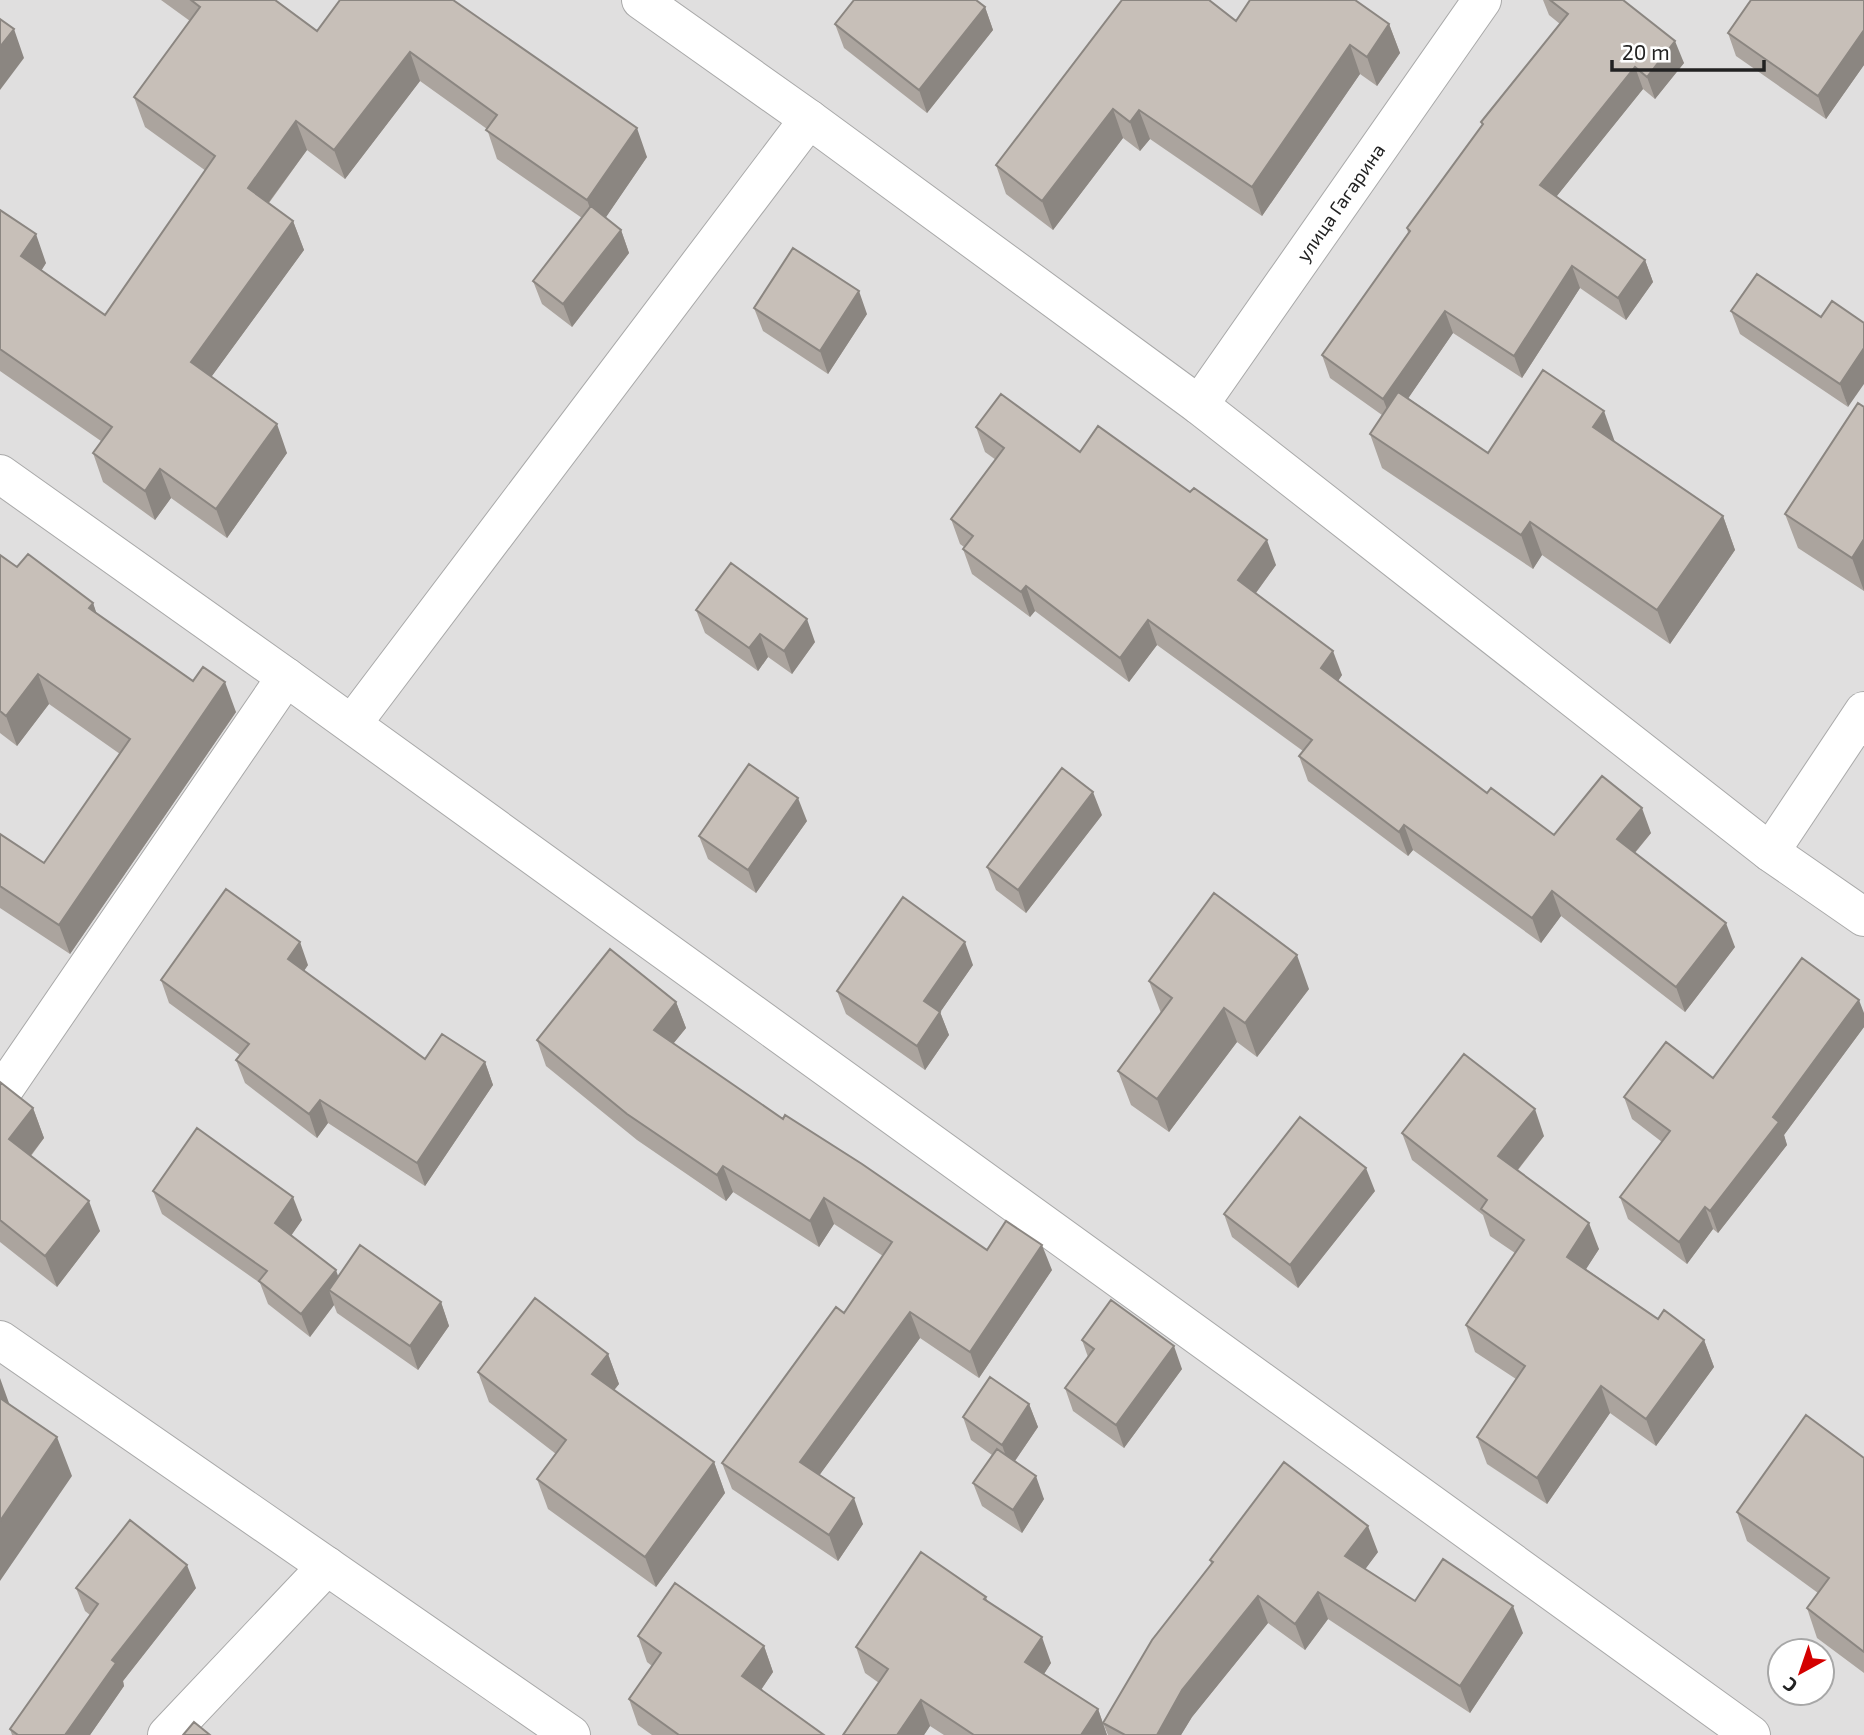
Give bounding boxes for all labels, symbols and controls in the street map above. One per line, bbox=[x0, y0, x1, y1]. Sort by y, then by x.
scale bar bbox=[1612, 28, 1764, 72]
text: 20 m bbox=[1622, 39, 1670, 64]
street label: улица Гагарина bbox=[1291, 139, 1389, 266]
north arrow bbox=[1766, 1637, 1836, 1707]
text: С bbox=[1778, 1673, 1801, 1698]

